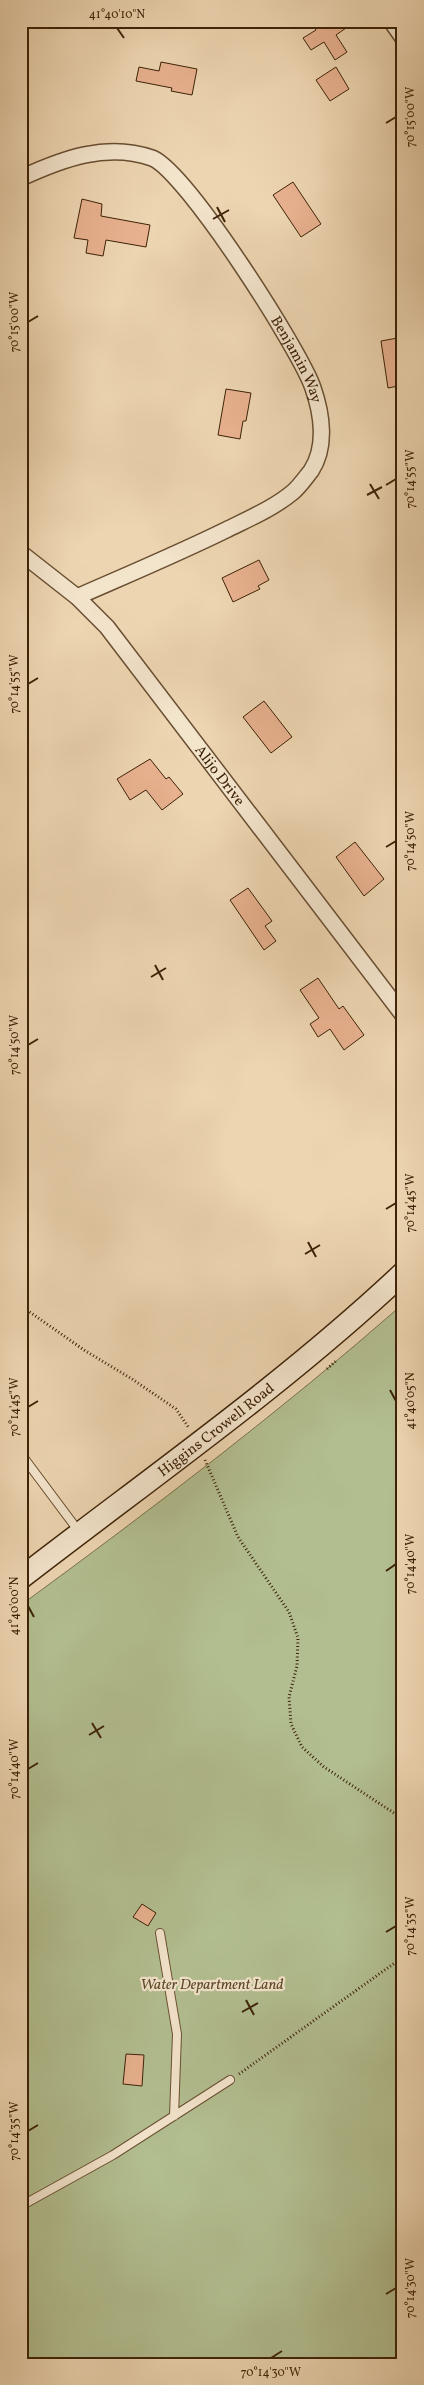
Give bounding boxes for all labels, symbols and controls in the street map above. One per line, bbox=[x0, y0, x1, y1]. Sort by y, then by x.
text: 41°40'10"N bbox=[89, 7, 145, 23]
text: 70°15'00"W bbox=[403, 87, 419, 147]
text: 70°15'00"W bbox=[7, 292, 23, 352]
street label: Benjamin Way bbox=[264, 312, 326, 405]
text: 70°14'55"W bbox=[403, 450, 419, 508]
text: 70°14'55"W bbox=[7, 655, 23, 713]
street label: Alijo Drive bbox=[189, 741, 249, 811]
text: 70°14'50"W bbox=[403, 811, 419, 871]
text: 70°14'50"W bbox=[7, 1015, 23, 1075]
text: 70°14'45"W bbox=[403, 1173, 419, 1233]
text: 41°40'05"N bbox=[403, 1372, 419, 1430]
text: 70°14'45"W bbox=[7, 1377, 23, 1437]
street label: Higgins Crowell Road bbox=[154, 1379, 280, 1483]
text: 70°14'40"W bbox=[403, 1534, 419, 1594]
text: 41°40'00"N bbox=[7, 1576, 23, 1635]
text: 70°14'40"W bbox=[7, 1739, 23, 1799]
text: 70°14'35"W bbox=[403, 1896, 419, 1956]
park label: Water Department Land bbox=[141, 1975, 283, 1996]
text: 70°14'35"W bbox=[7, 2101, 23, 2161]
text: 70°14'30"W bbox=[403, 2258, 419, 2318]
text: 70°14'30"W bbox=[241, 2365, 301, 2381]

